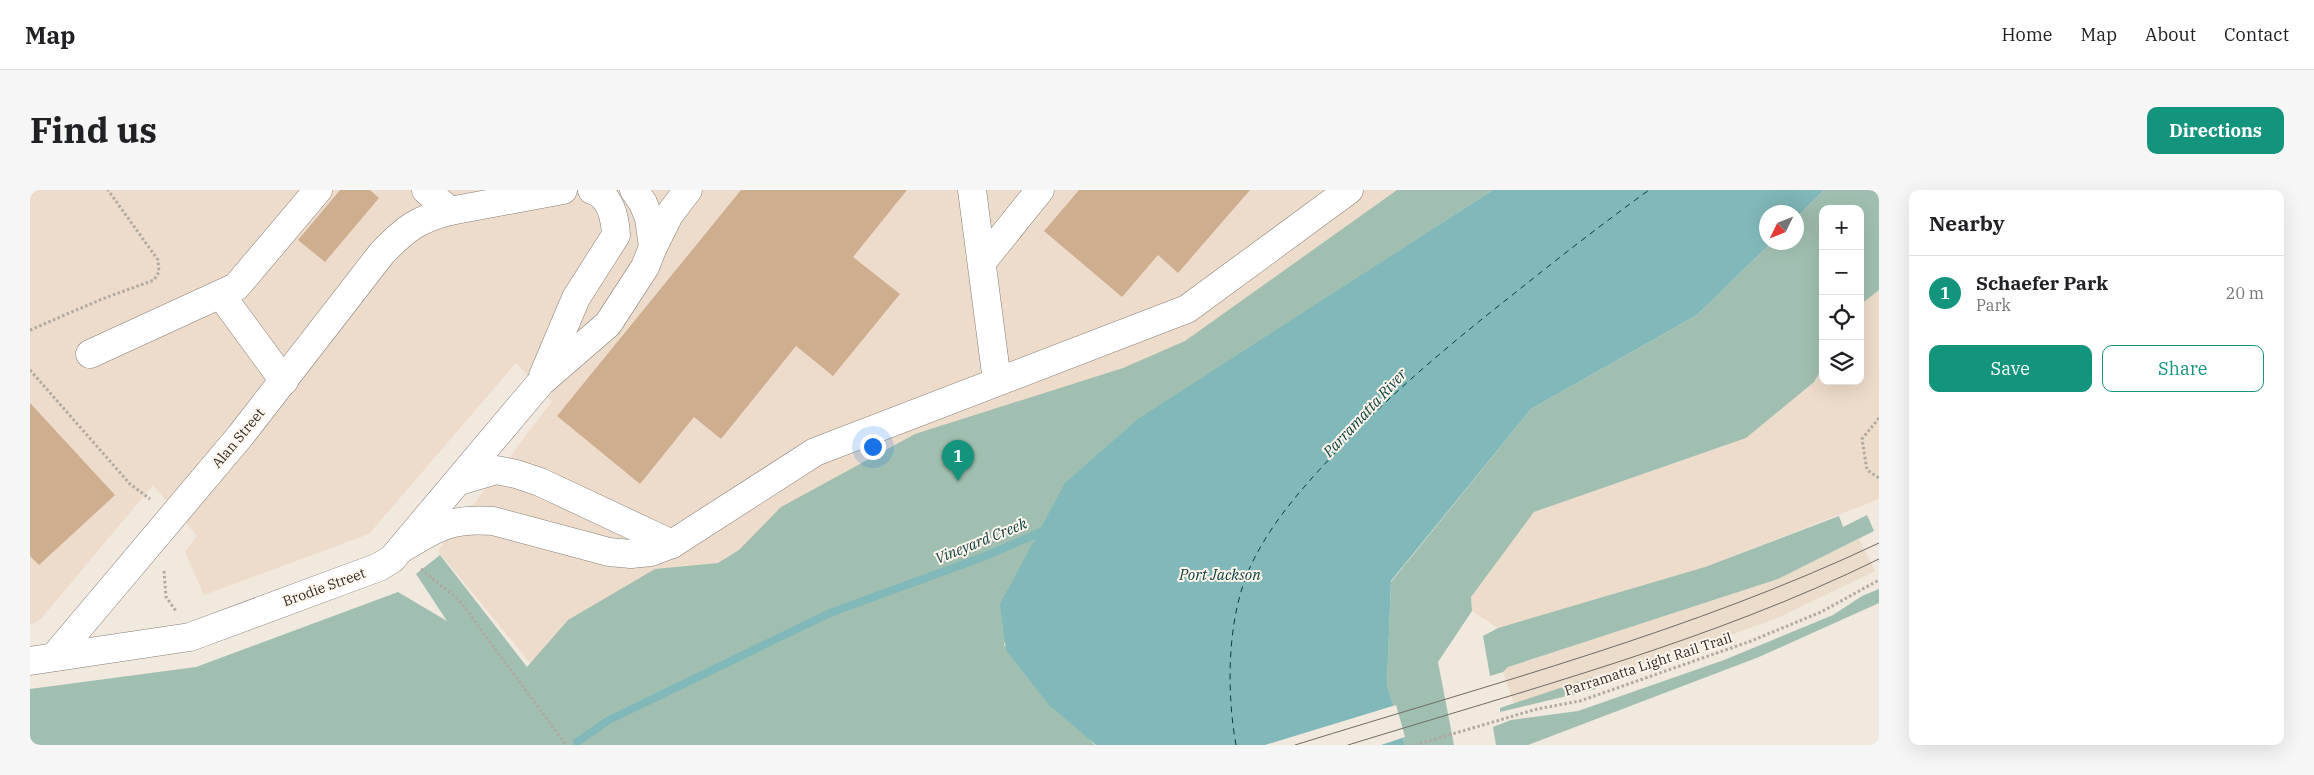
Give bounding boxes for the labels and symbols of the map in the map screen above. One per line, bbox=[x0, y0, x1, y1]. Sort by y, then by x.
north arrow bbox=[1759, 205, 1804, 250]
water label: Parramatta River bbox=[1318, 364, 1411, 462]
street label: Alan Street bbox=[208, 404, 268, 472]
your location bbox=[860, 434, 886, 460]
pin: 1 bbox=[942, 440, 974, 481]
water label: Vineyard Creek bbox=[932, 513, 1030, 568]
street label: Brodie Street bbox=[280, 564, 368, 610]
water label: Port Jackson bbox=[1178, 565, 1261, 584]
street label: Parramatta Light Rail Trail bbox=[1562, 628, 1734, 700]

